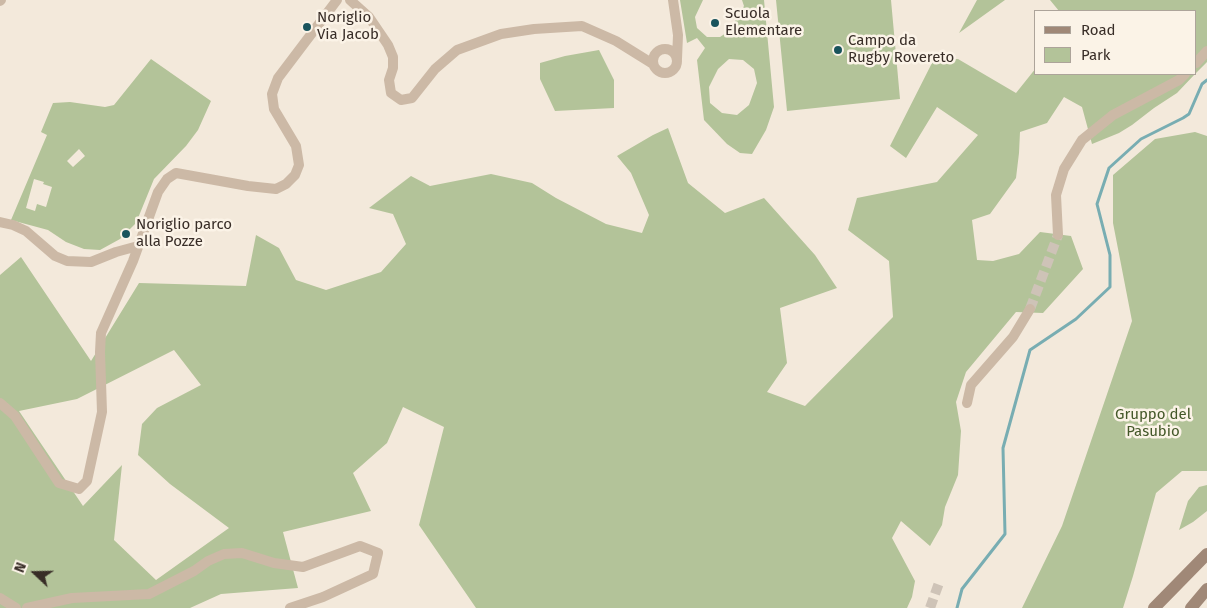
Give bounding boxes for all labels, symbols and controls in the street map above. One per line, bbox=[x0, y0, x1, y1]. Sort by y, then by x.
place label: Scuola Elementare bbox=[725, 5, 802, 40]
place label: Noriglio Via Jacob bbox=[317, 9, 379, 44]
legend bbox=[1034, 10, 1197, 75]
marker: Scuola Elementare bbox=[709, 17, 721, 29]
marker: Noriglio Via Jacob bbox=[301, 21, 313, 33]
text: Road bbox=[1081, 21, 1116, 39]
place label: Campo da Rugby Rovereto bbox=[848, 32, 954, 67]
marker: Campo da Rugby Rovereto bbox=[832, 44, 844, 56]
text: Park bbox=[1081, 46, 1111, 64]
place label: Noriglio parco alla Pozze bbox=[136, 216, 232, 251]
marker: Noriglio parco alla Pozze bbox=[120, 228, 132, 240]
park label: Gruppo del Pasubio bbox=[1115, 406, 1191, 441]
north arrow bbox=[10, 548, 60, 598]
text: N bbox=[11, 560, 30, 575]

